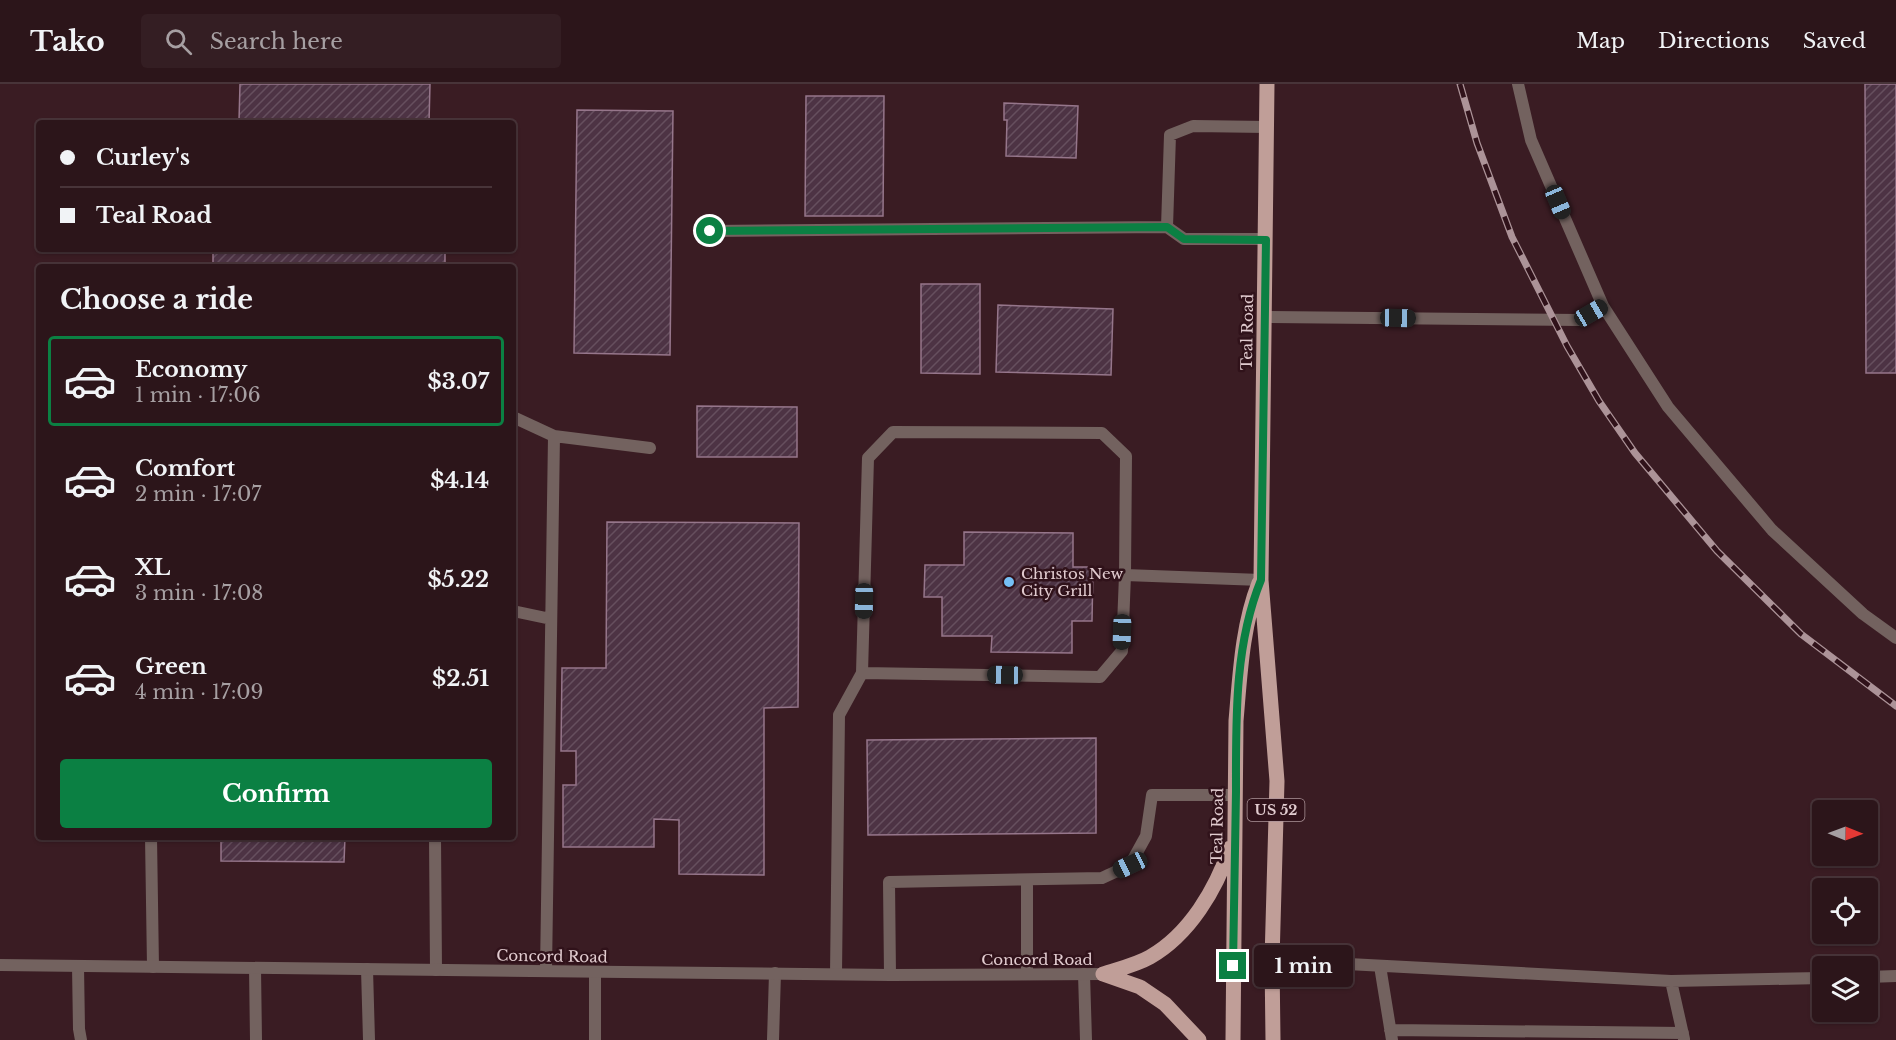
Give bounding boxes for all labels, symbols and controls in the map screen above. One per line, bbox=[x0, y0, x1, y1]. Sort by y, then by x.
search box bbox=[141, 14, 561, 68]
text: Tako bbox=[30, 24, 105, 59]
icon: search bbox=[162, 25, 195, 58]
text: Search here bbox=[210, 28, 343, 55]
text: Map bbox=[1576, 28, 1625, 54]
text: Directions bbox=[1658, 28, 1770, 54]
text: Saved bbox=[1803, 28, 1866, 54]
text: Curley's bbox=[96, 144, 190, 171]
car bbox=[1543, 182, 1573, 222]
text: Teal Road bbox=[96, 202, 212, 229]
route start bbox=[696, 217, 723, 244]
text: Choose a ride bbox=[60, 283, 253, 316]
street label: Teal Road bbox=[1237, 294, 1257, 370]
car bbox=[1571, 296, 1611, 330]
car bbox=[1380, 309, 1416, 327]
icon: car bbox=[63, 354, 117, 408]
text: Economy bbox=[135, 356, 247, 383]
text: $3.07 bbox=[428, 368, 489, 395]
text: 1 min · 17:06 bbox=[135, 383, 261, 407]
icon: car bbox=[63, 453, 117, 507]
text: Comfort bbox=[135, 455, 235, 482]
text: $4.14 bbox=[430, 467, 489, 494]
text: 2 min · 17:07 bbox=[135, 482, 261, 506]
icon: car bbox=[63, 552, 117, 606]
text: XL bbox=[135, 554, 170, 581]
place label: Christos New City Grill bbox=[1021, 564, 1124, 600]
text: $5.22 bbox=[427, 566, 489, 593]
marker: Christos New City Grill bbox=[1002, 575, 1016, 589]
text: 3 min · 17:08 bbox=[135, 581, 263, 605]
car bbox=[855, 583, 873, 619]
car bbox=[1112, 614, 1132, 650]
icon: car bbox=[63, 651, 117, 705]
text: Green bbox=[135, 653, 207, 680]
text: $2.51 bbox=[432, 665, 489, 692]
car bbox=[987, 666, 1023, 684]
text: 4 min · 17:09 bbox=[135, 680, 263, 704]
button: Confirm bbox=[60, 759, 492, 828]
street label: Teal Road bbox=[1207, 788, 1227, 864]
road number: US 52 bbox=[1248, 799, 1304, 821]
north arrow bbox=[1812, 800, 1878, 866]
map controls bbox=[1812, 800, 1878, 1022]
car bbox=[1110, 849, 1150, 881]
button: locate bbox=[1812, 878, 1878, 944]
callout: 1 min bbox=[1254, 945, 1353, 987]
street label: Concord Road bbox=[496, 946, 608, 966]
street label: Concord Road bbox=[981, 950, 1093, 969]
route end bbox=[1219, 952, 1246, 979]
text: 1 min bbox=[1275, 954, 1332, 978]
button: layers bbox=[1812, 956, 1878, 1022]

